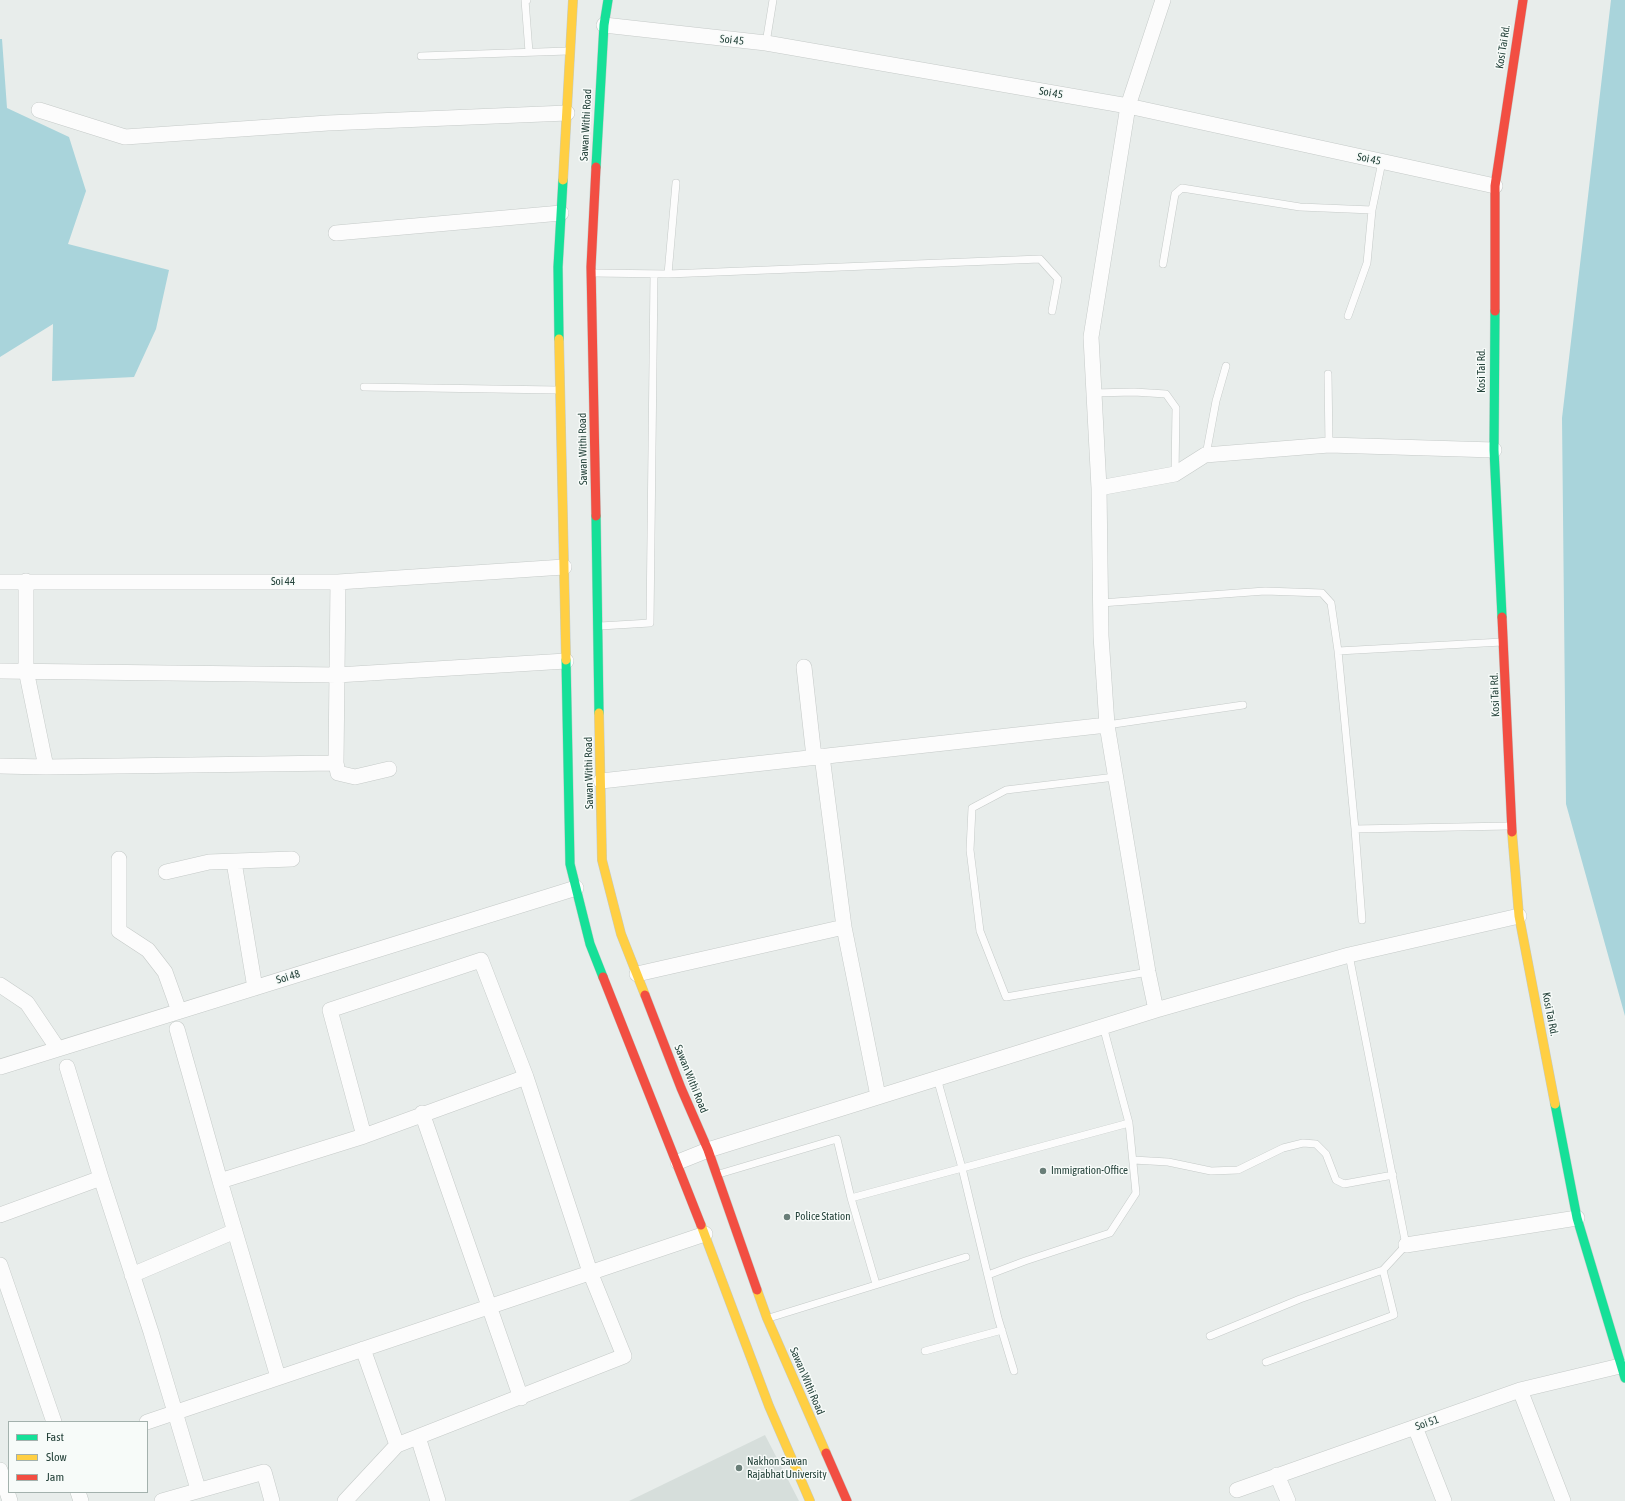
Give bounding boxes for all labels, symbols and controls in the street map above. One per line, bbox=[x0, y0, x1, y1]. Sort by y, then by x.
street label: Kosi Tai Rd. bbox=[1493, 24, 1513, 70]
street label: Soi 45 bbox=[719, 32, 745, 48]
street label: Soi 45 bbox=[1038, 84, 1064, 102]
street label: Sawan Withi Road bbox=[578, 89, 594, 161]
street label: Soi 45 bbox=[1356, 150, 1382, 168]
street label: Kosi Tai Rd. bbox=[1475, 349, 1489, 393]
street label: Sawan Withi Road bbox=[576, 413, 590, 485]
street label: Soi 44 bbox=[271, 575, 295, 589]
street label: Kosi Tai Rd. bbox=[1488, 673, 1502, 717]
street label: Sawan Withi Road bbox=[582, 737, 596, 809]
street label: Soi 48 bbox=[275, 967, 301, 987]
street label: Kosi Tai Rd. bbox=[1539, 991, 1561, 1037]
street label: Sawan Withi Road bbox=[671, 1043, 711, 1115]
place label: Immigration-Office bbox=[1051, 1164, 1128, 1178]
marker: Immigration-Office bbox=[1038, 1166, 1048, 1176]
place label: Police Station bbox=[795, 1210, 851, 1224]
marker: Police Station bbox=[782, 1212, 792, 1222]
street label: Sawan Withi Road bbox=[787, 1345, 827, 1417]
street label: Soi 51 bbox=[1413, 1413, 1441, 1433]
legend bbox=[8, 1421, 148, 1493]
text: Fast bbox=[46, 1430, 64, 1444]
text: Slow bbox=[46, 1450, 67, 1464]
place label: Nakhon Sawan Rajabhat University bbox=[747, 1455, 827, 1481]
marker: Nakhon Sawan Rajabhat University bbox=[734, 1463, 744, 1473]
text: Jam bbox=[46, 1470, 64, 1484]

